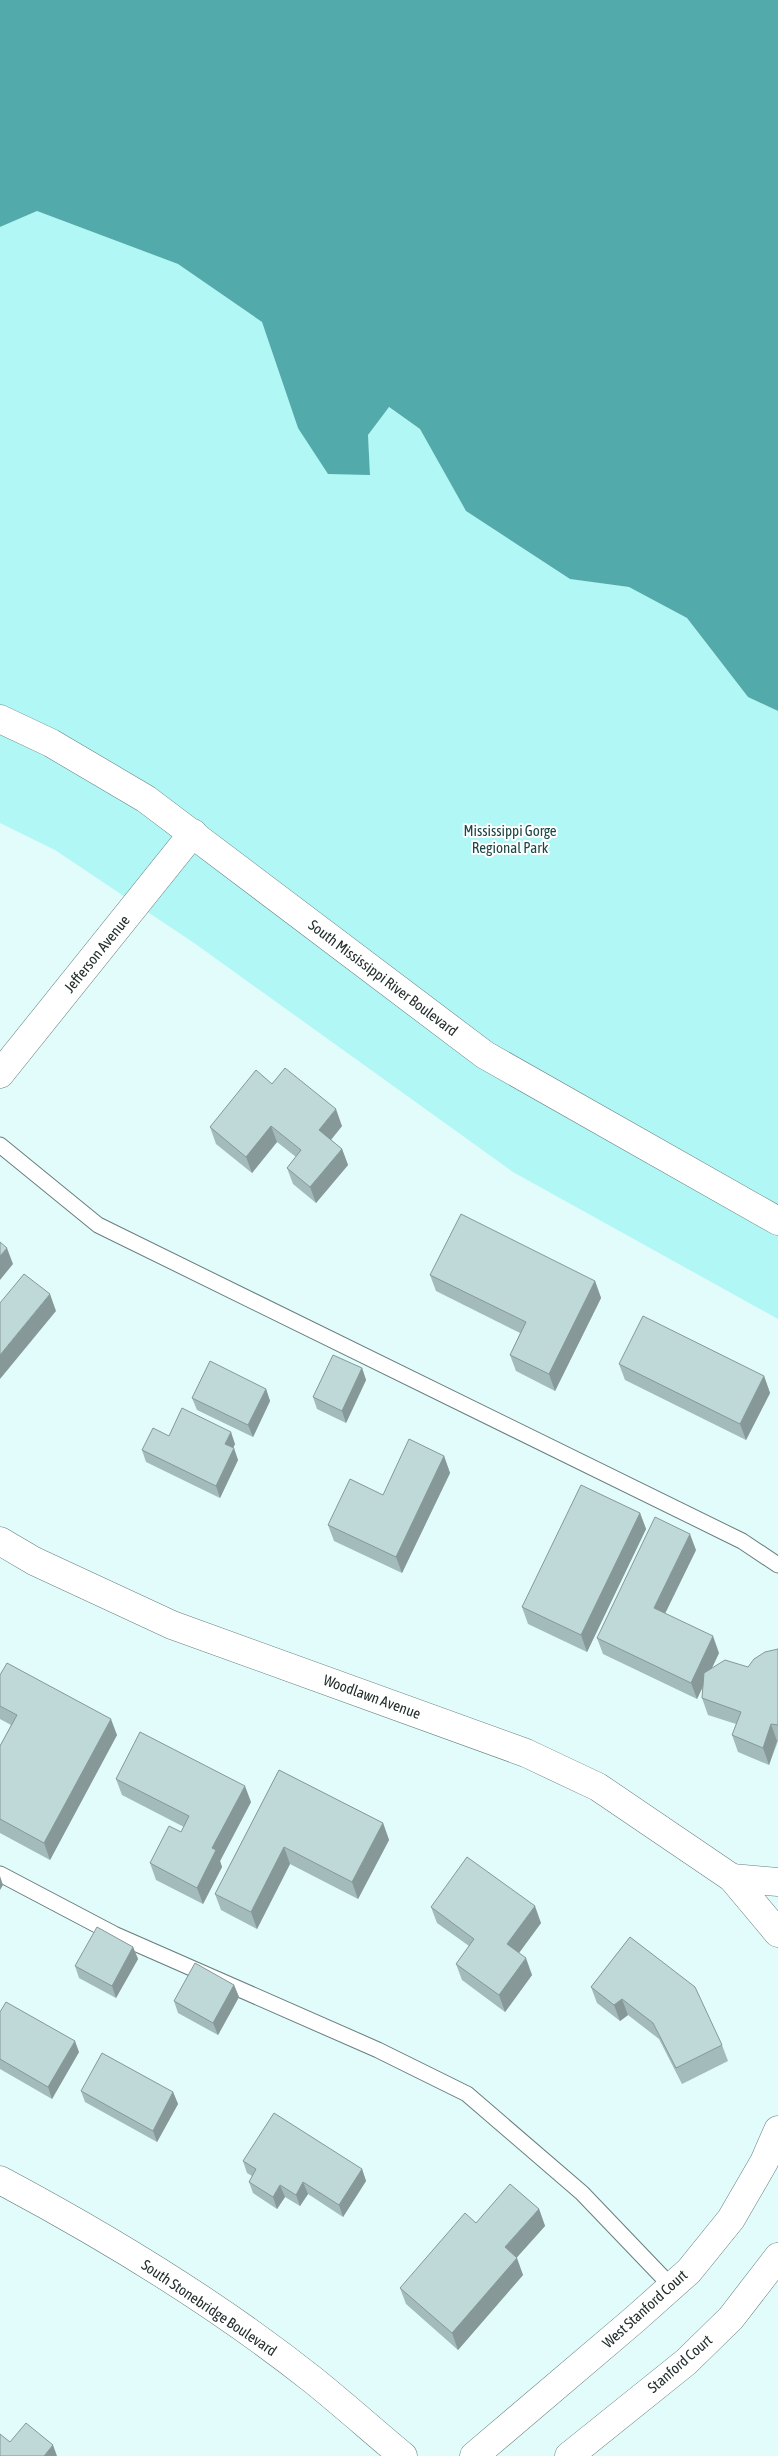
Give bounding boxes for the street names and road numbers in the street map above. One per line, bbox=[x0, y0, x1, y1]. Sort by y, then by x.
street label: Jefferson Avenue bbox=[60, 912, 133, 996]
street label: South Mississippi River Boulevard bbox=[305, 916, 461, 1039]
street label: Woodlawn Avenue bbox=[321, 1671, 423, 1722]
street label: South Stonebridge Boulevard bbox=[138, 2256, 280, 2359]
street label: West Stanford Court bbox=[599, 2266, 691, 2351]
street label: Stanford Court bbox=[644, 2331, 715, 2396]

